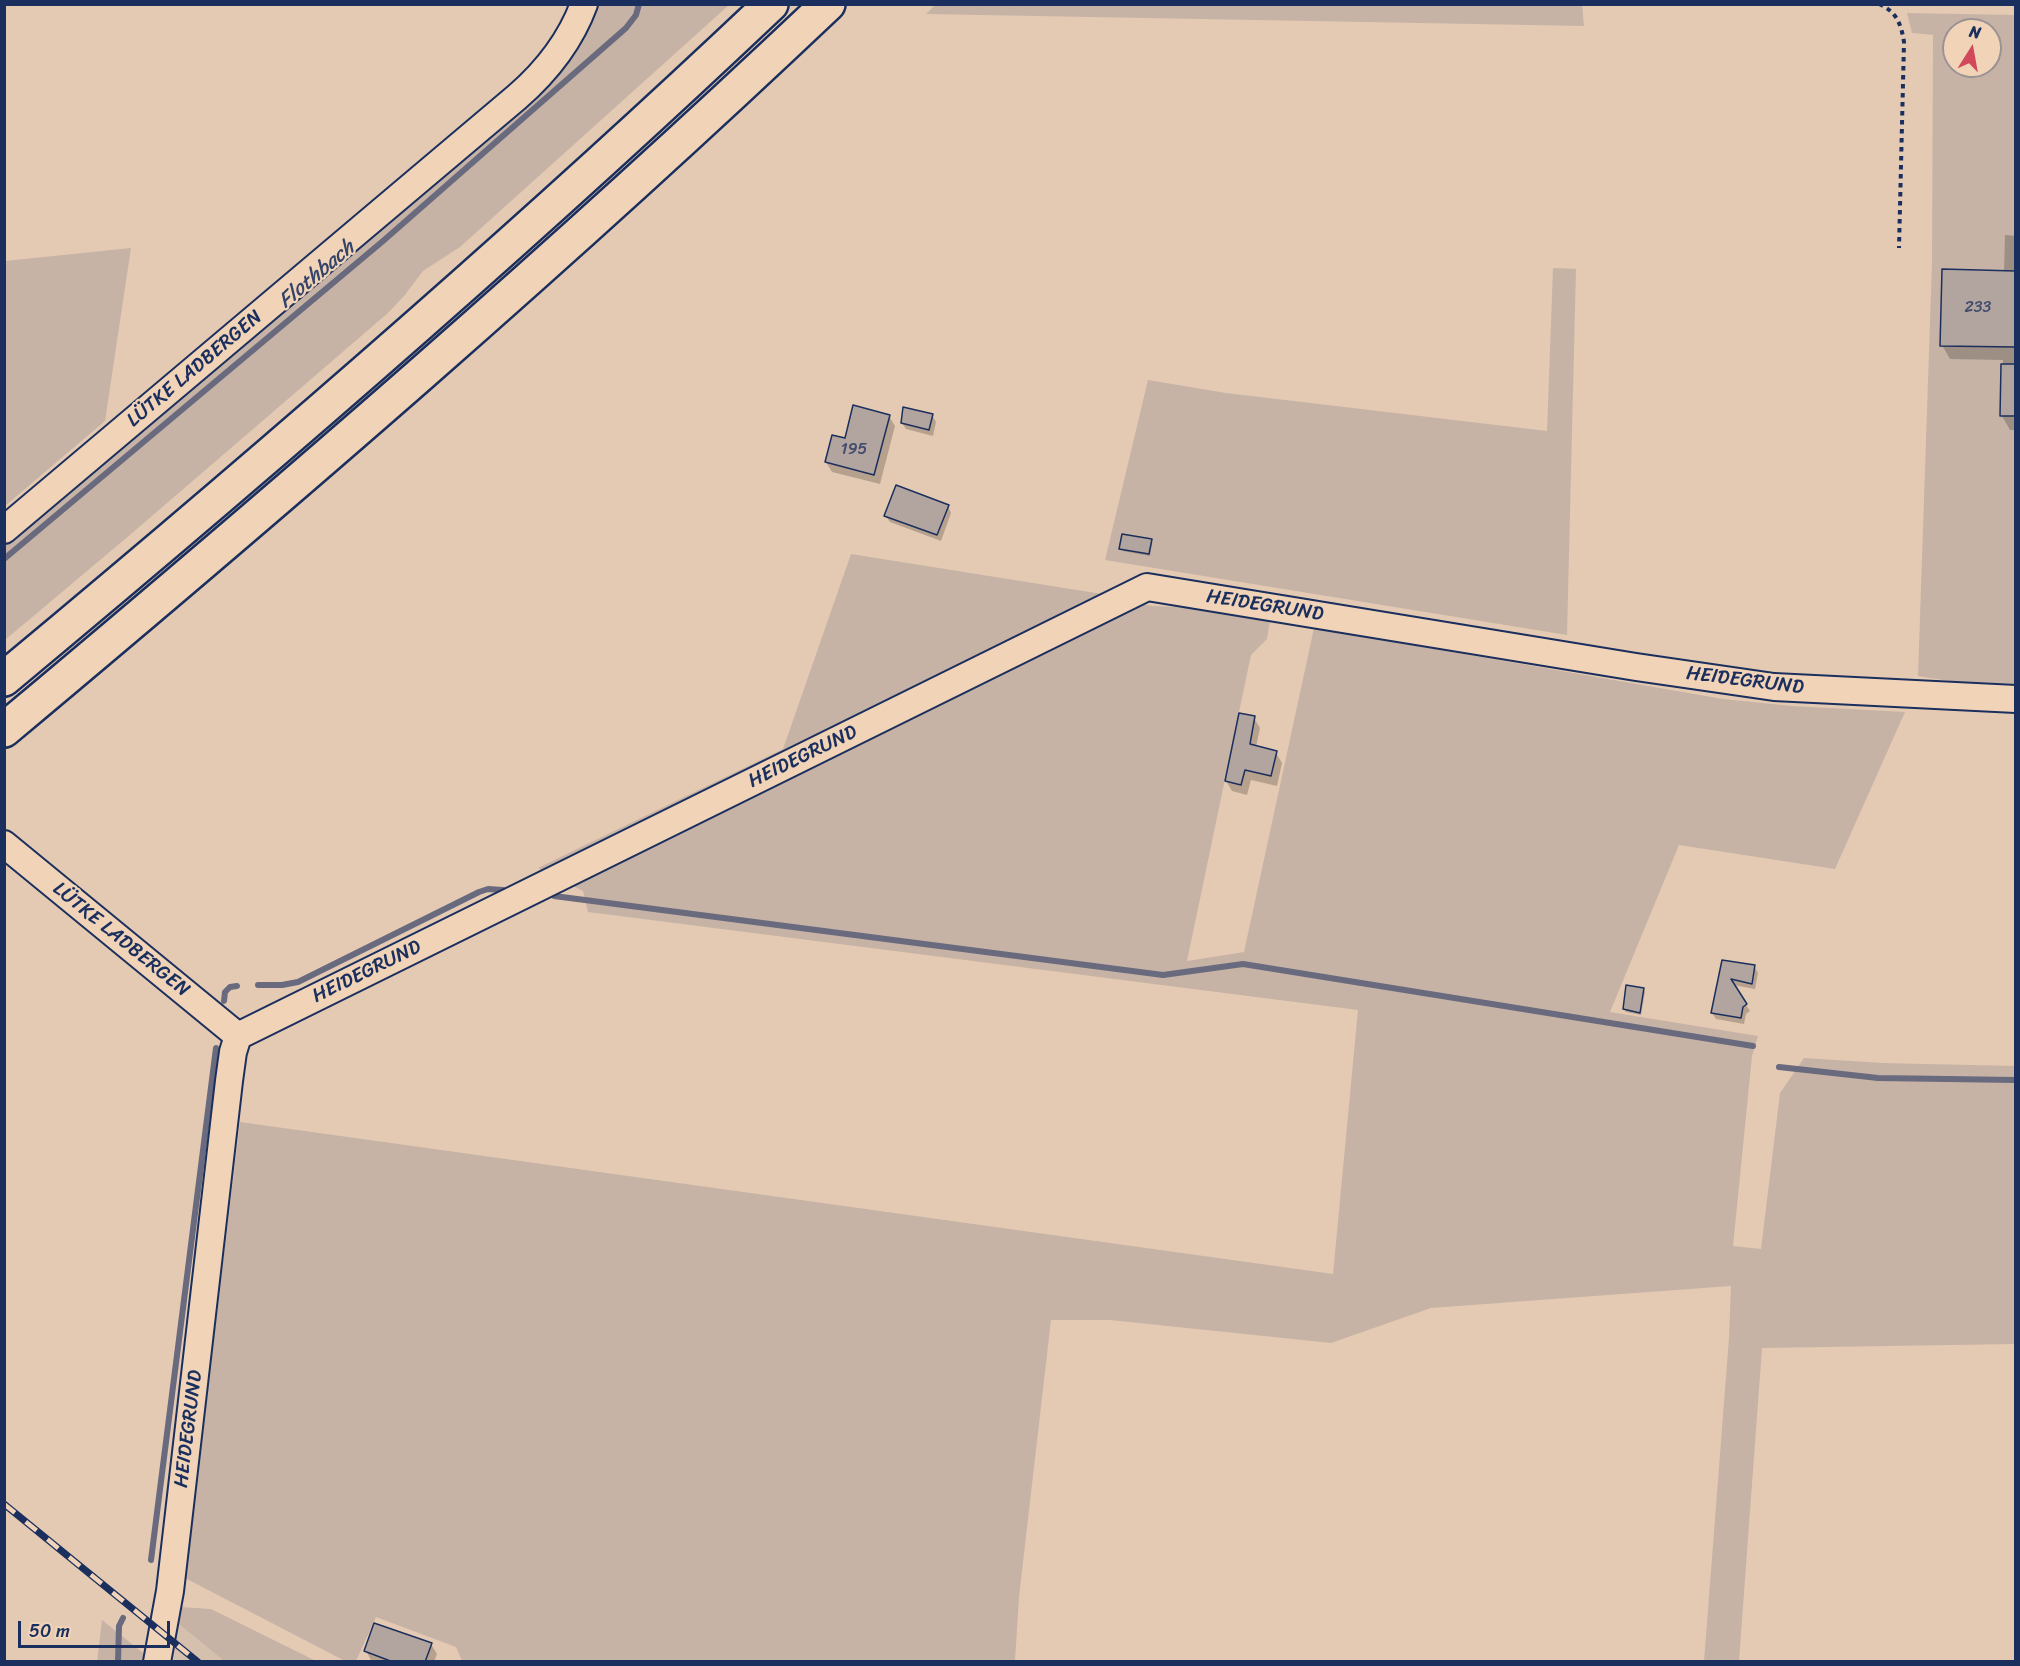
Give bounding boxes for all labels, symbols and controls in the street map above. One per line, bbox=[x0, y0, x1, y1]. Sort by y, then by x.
text: N bbox=[1967, 17, 1983, 47]
north arrow bbox=[1942, 18, 2002, 78]
water label: Flothbach bbox=[274, 236, 360, 314]
house number: 233 bbox=[1965, 298, 1991, 318]
street label: LÜTKE LADBERGEN bbox=[122, 305, 268, 433]
house number: 195 bbox=[841, 440, 867, 460]
street label: HEIDEGRUND bbox=[1205, 585, 1325, 627]
street label: HEIDEGRUND bbox=[1685, 662, 1805, 700]
street label: HEIDEGRUND bbox=[745, 720, 861, 794]
street label: LÜTKE LADBERGEN bbox=[48, 877, 194, 1003]
street label: HEIDEGRUND bbox=[309, 935, 425, 1009]
street label: HEIDEGRUND bbox=[170, 1369, 208, 1489]
scale bar bbox=[21, 1609, 172, 1647]
text: 50 m bbox=[29, 1615, 70, 1647]

